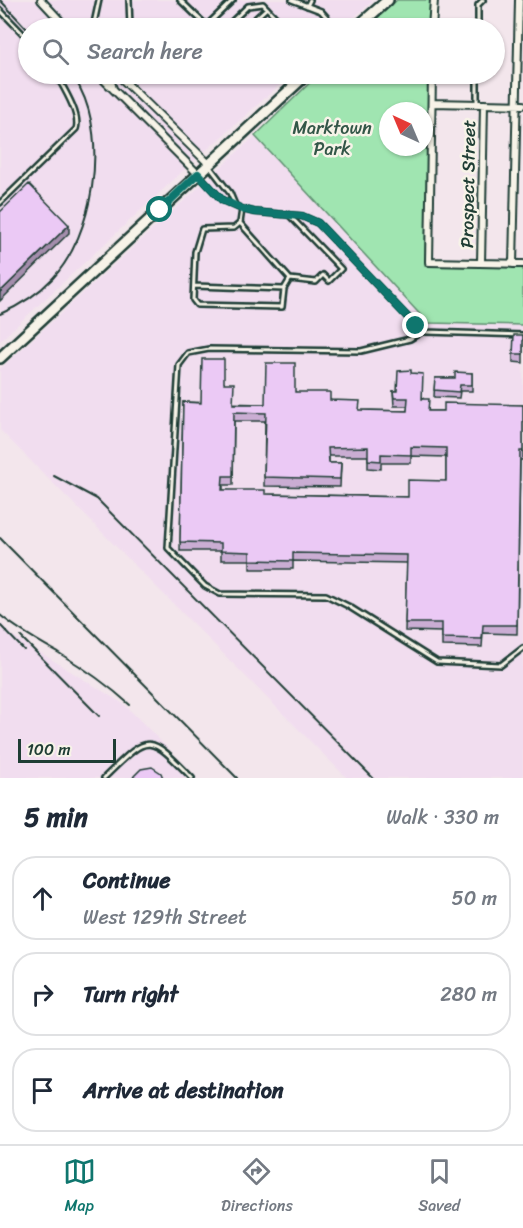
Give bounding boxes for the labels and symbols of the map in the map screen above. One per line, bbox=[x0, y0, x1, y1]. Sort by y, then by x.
north arrow bbox=[379, 102, 433, 156]
park label: Marktown Park bbox=[292, 112, 372, 165]
street label: Prospect Street bbox=[451, 119, 485, 248]
route start bbox=[146, 196, 172, 222]
route end bbox=[402, 312, 428, 338]
scale bar bbox=[18, 736, 116, 764]

